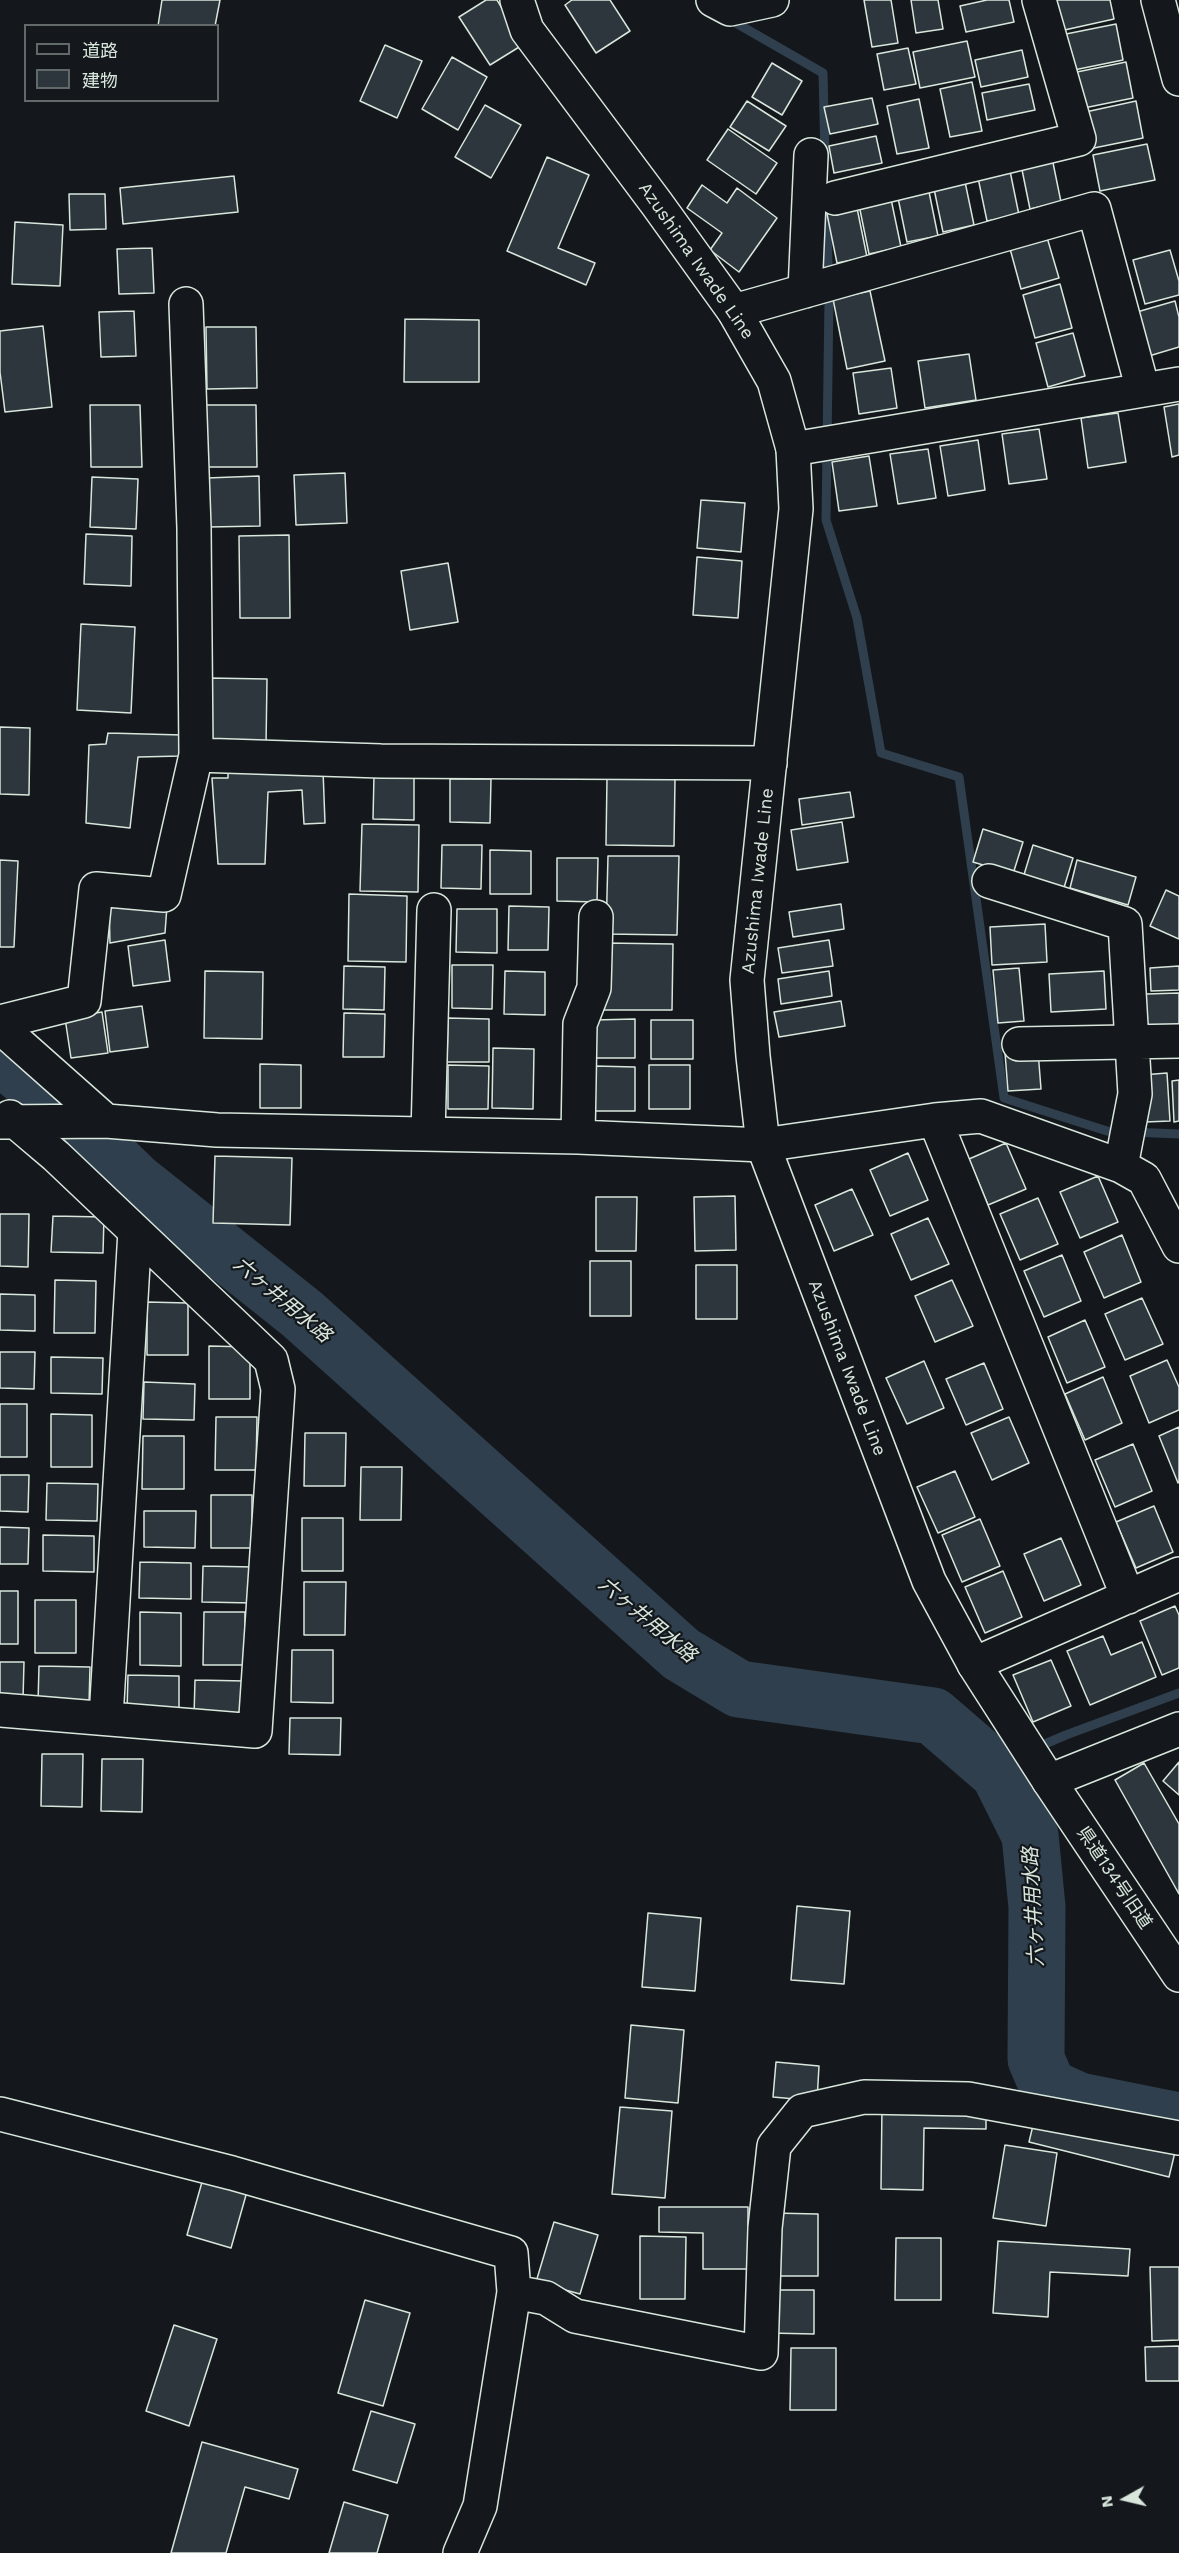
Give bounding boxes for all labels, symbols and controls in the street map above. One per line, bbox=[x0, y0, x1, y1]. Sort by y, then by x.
legend bbox=[24, 24, 219, 102]
text: 道路 bbox=[82, 40, 118, 61]
text: 建物 bbox=[82, 70, 118, 91]
street label: Azushima Iwade Line bbox=[634, 178, 758, 344]
street label: Azushima Iwade Line bbox=[737, 787, 779, 975]
water label: 六ヶ井用水路 bbox=[228, 1252, 336, 1348]
street label: Azushima Iwade Line bbox=[803, 1277, 891, 1459]
water label: 六ヶ井用水路 bbox=[593, 1572, 701, 1668]
street label: 県道134号旧道 bbox=[1072, 1823, 1156, 1933]
water label: 六ヶ井用水路 bbox=[1019, 1846, 1049, 1968]
north arrow bbox=[1095, 2469, 1155, 2529]
text: N bbox=[1096, 2494, 1117, 2509]

